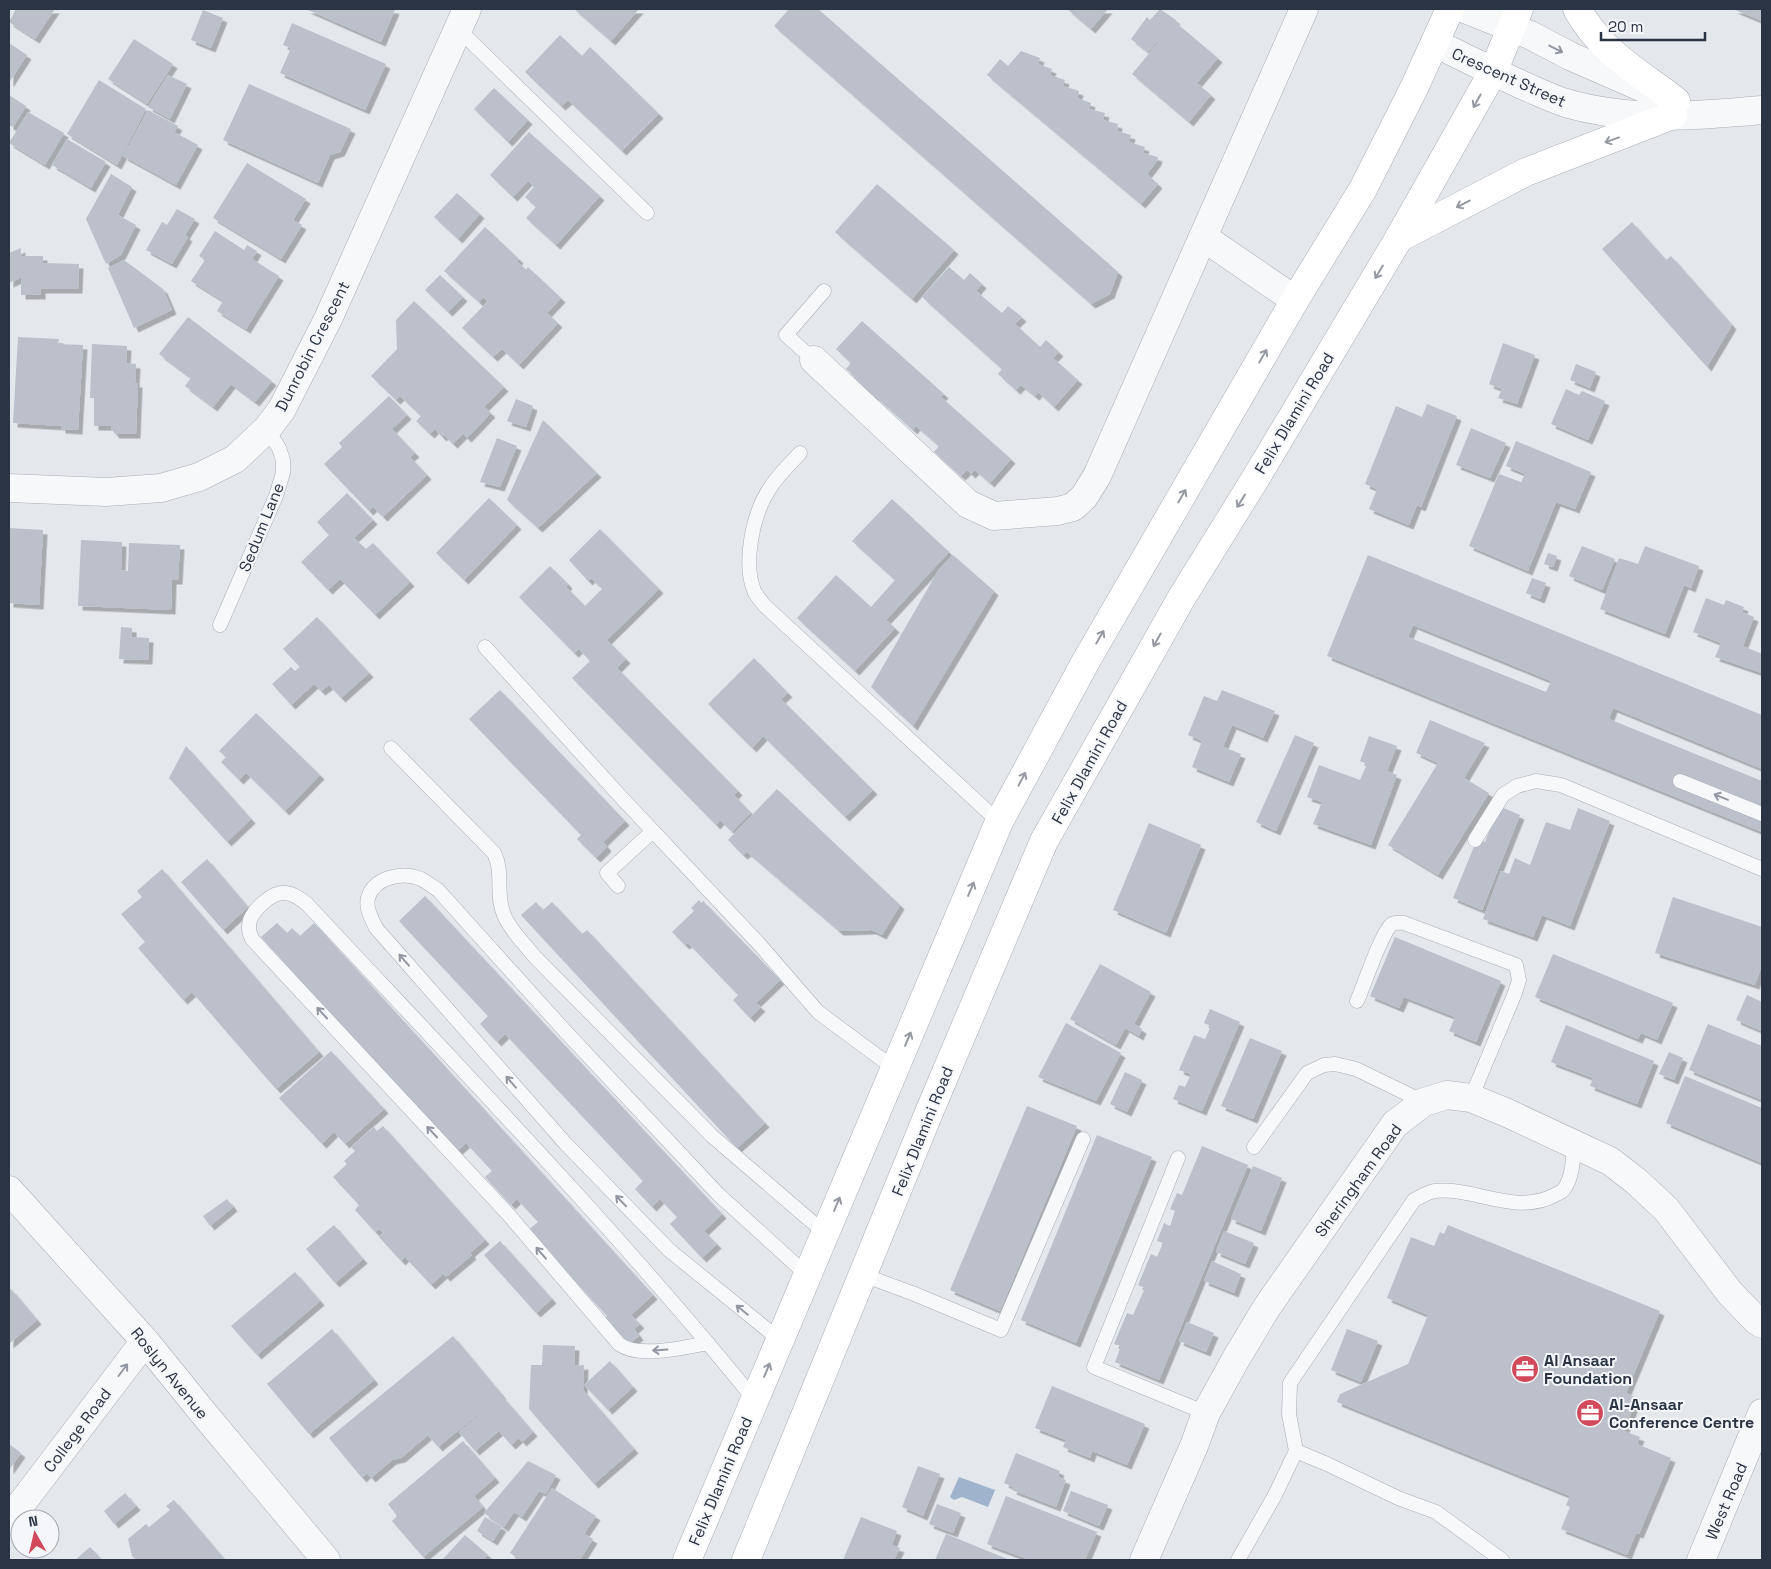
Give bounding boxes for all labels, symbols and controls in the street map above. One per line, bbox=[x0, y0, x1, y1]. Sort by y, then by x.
scale bar bbox=[1601, 10, 1705, 42]
text: 20 m bbox=[1608, 17, 1643, 36]
street label: Crescent Street bbox=[1448, 43, 1569, 112]
one-way arrow bbox=[1548, 45, 1563, 54]
one-way arrow bbox=[1472, 93, 1482, 108]
one-way arrow bbox=[1604, 136, 1620, 145]
one-way arrow bbox=[1456, 200, 1471, 209]
one-way arrow bbox=[1373, 264, 1383, 278]
street label: Dunrobin Crescent bbox=[270, 277, 354, 415]
street label: Felix Dlamini Road bbox=[1250, 349, 1339, 478]
one-way arrow bbox=[1259, 349, 1269, 363]
street label: Sedum Lane bbox=[234, 479, 289, 575]
one-way arrow bbox=[1177, 490, 1187, 504]
one-way arrow bbox=[1236, 494, 1246, 508]
one-way arrow bbox=[1095, 629, 1105, 644]
one-way arrow bbox=[1152, 633, 1162, 647]
street label: Felix Dlamini Road bbox=[1047, 697, 1132, 828]
one-way arrow bbox=[1018, 773, 1028, 787]
one-way arrow bbox=[1714, 792, 1729, 802]
one-way arrow bbox=[967, 882, 977, 897]
one-way arrow bbox=[398, 953, 410, 966]
one-way arrow bbox=[316, 1007, 328, 1020]
one-way arrow bbox=[903, 1032, 913, 1047]
street label: Felix Dlamini Road bbox=[887, 1063, 958, 1199]
one-way arrow bbox=[505, 1075, 517, 1088]
street label: Sheringham Road bbox=[1310, 1119, 1407, 1241]
one-way arrow bbox=[426, 1126, 438, 1139]
one-way arrow bbox=[615, 1195, 627, 1207]
one-way arrow bbox=[834, 1197, 843, 1212]
one-way arrow bbox=[536, 1247, 547, 1260]
one-way arrow bbox=[736, 1304, 749, 1315]
street label: Roslyn Avenue bbox=[126, 1323, 213, 1424]
one-way arrow bbox=[652, 1345, 668, 1354]
place label: Al Ansaar Foundation bbox=[1544, 1350, 1632, 1389]
office icon: Al Ansaar Foundation bbox=[1510, 1354, 1540, 1384]
one-way arrow bbox=[118, 1363, 128, 1377]
one-way arrow bbox=[762, 1363, 772, 1378]
street label: College Road bbox=[39, 1384, 116, 1477]
place label: Al-Ansaar Conference Centre bbox=[1609, 1394, 1754, 1433]
office icon: Al-Ansaar Conference Centre bbox=[1575, 1398, 1605, 1428]
street label: Felix Dlamini Road bbox=[684, 1414, 757, 1549]
street label: West Road bbox=[1701, 1459, 1752, 1543]
north arrow bbox=[10, 1509, 60, 1559]
text: N bbox=[27, 1512, 39, 1531]

